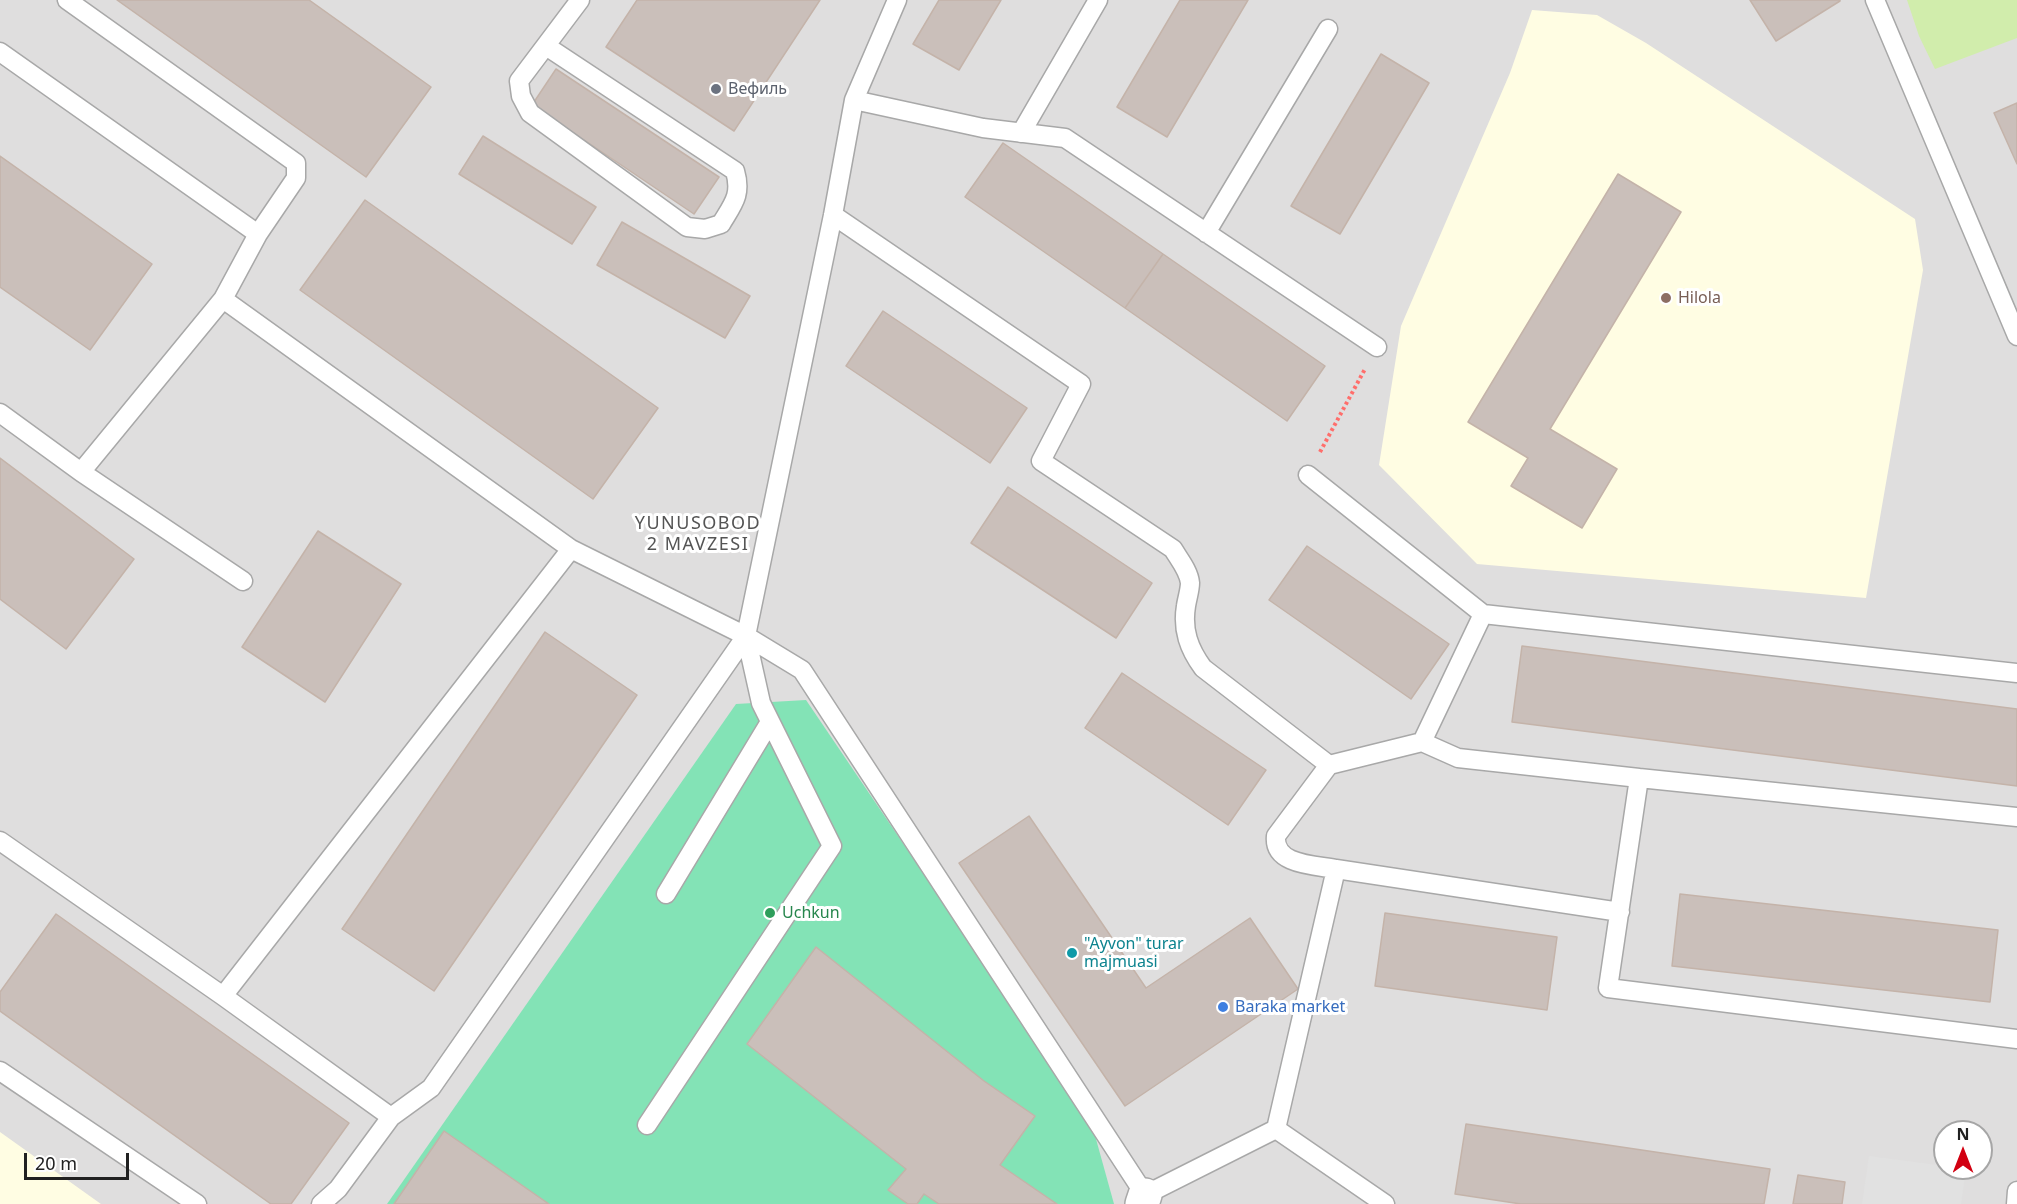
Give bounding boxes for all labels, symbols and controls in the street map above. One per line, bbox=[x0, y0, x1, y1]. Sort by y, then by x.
place label: Вефиль bbox=[728, 79, 787, 99]
marker: Вефиль bbox=[709, 82, 723, 96]
place label: Hilola bbox=[1678, 288, 1721, 308]
marker: Hilola bbox=[1659, 291, 1673, 305]
district label: YUNUSOBOD 2 MAVZESI bbox=[635, 513, 761, 556]
place label: Uchkun bbox=[782, 903, 840, 923]
marker: Uchkun bbox=[763, 906, 777, 920]
place label: "Ayvon" turar majmuasi bbox=[1084, 934, 1184, 972]
marker: "Ayvon" turar majmuasi bbox=[1065, 946, 1079, 960]
place label: Baraka market bbox=[1235, 997, 1345, 1017]
marker: Baraka market bbox=[1216, 1000, 1230, 1014]
north arrow bbox=[1933, 1120, 1993, 1180]
text: N bbox=[1956, 1123, 1970, 1145]
scale bar bbox=[27, 1141, 132, 1179]
text: 20 m bbox=[35, 1151, 77, 1175]

